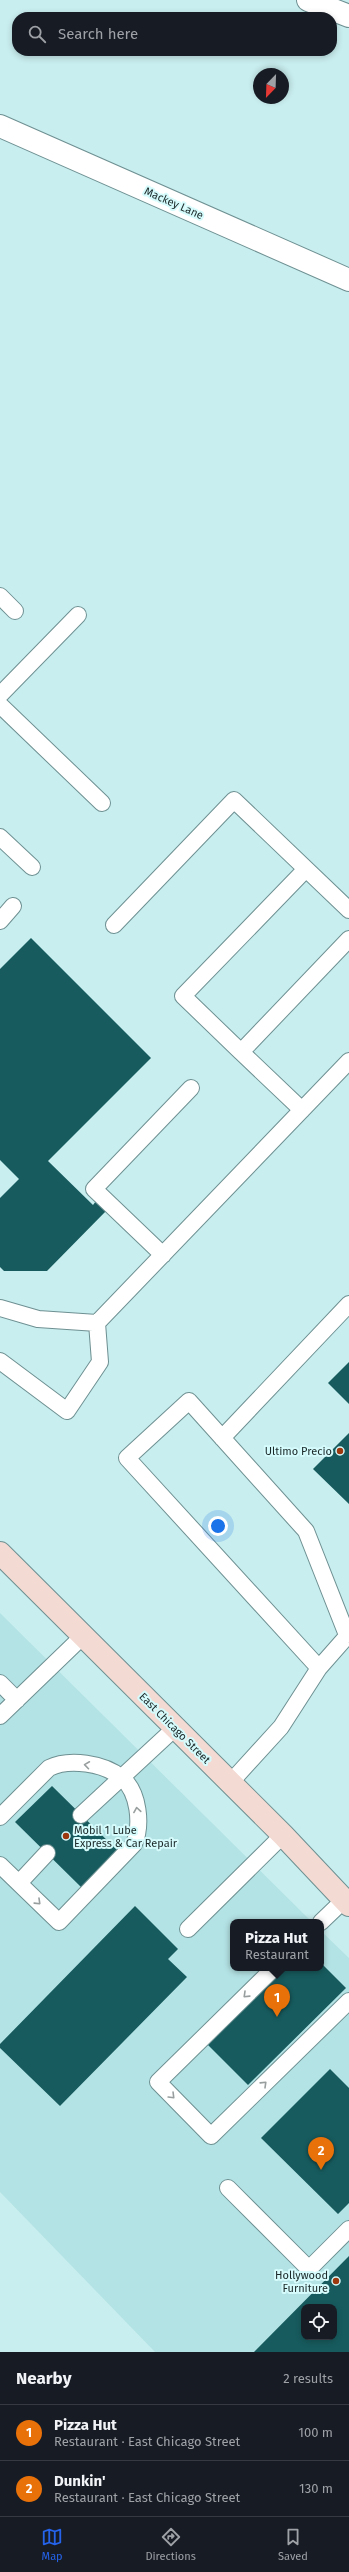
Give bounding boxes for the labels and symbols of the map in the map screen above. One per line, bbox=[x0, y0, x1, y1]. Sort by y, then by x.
north arrow bbox=[253, 68, 289, 104]
street label: Mackey Lane bbox=[142, 185, 205, 222]
place label: Ultimo Precio bbox=[265, 1445, 332, 1458]
marker: Ultimo Precio bbox=[335, 1446, 345, 1456]
your location bbox=[208, 1516, 228, 1536]
street label: East Chicago Street bbox=[136, 1690, 213, 1767]
one-way arrow bbox=[84, 1761, 90, 1770]
one-way arrow bbox=[133, 1807, 142, 1813]
place label: Mobil 1 Lube Express & Car Repair bbox=[74, 1824, 178, 1850]
marker: Mobil 1 Lube Express & Car Repair bbox=[61, 1831, 71, 1841]
one-way arrow bbox=[33, 1897, 41, 1905]
pin: 1 bbox=[264, 1984, 290, 2017]
one-way arrow bbox=[243, 1990, 251, 1998]
one-way arrow bbox=[259, 2081, 267, 2088]
one-way arrow bbox=[167, 2091, 175, 2099]
pin: 2 bbox=[308, 2137, 334, 2170]
place label: Hollywood Furniture bbox=[275, 2269, 328, 2295]
marker: Hollywood Furniture bbox=[331, 2276, 341, 2286]

